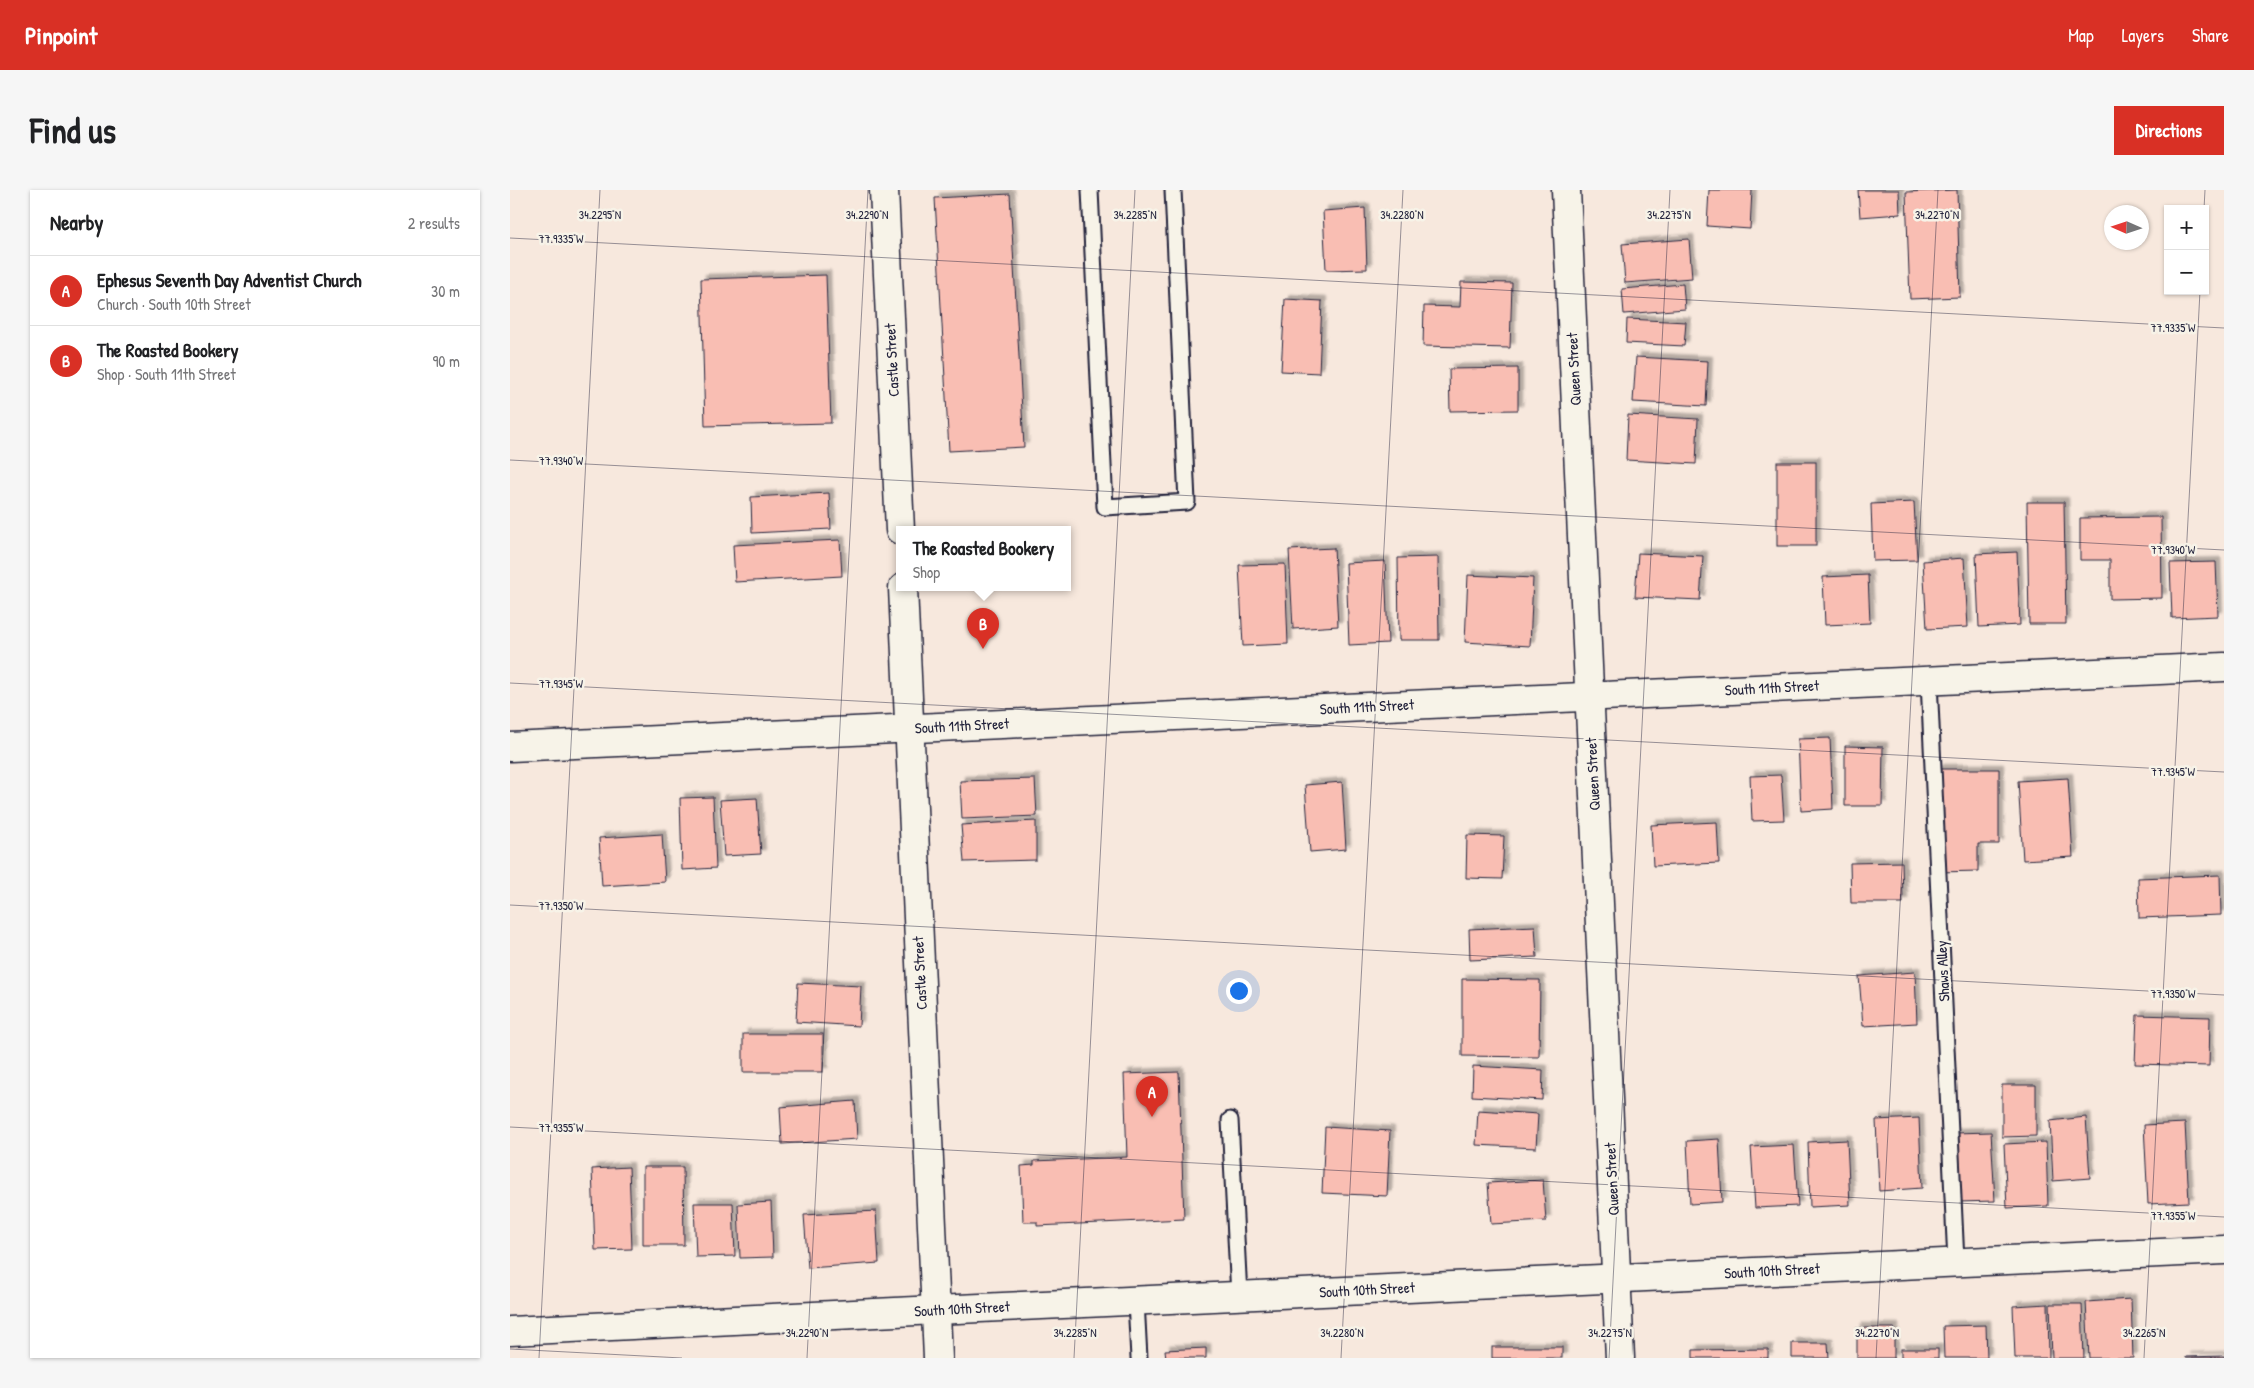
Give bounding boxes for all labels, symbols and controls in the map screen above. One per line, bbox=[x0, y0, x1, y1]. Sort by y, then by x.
text: Pinpoint bbox=[25, 19, 97, 51]
text: Map bbox=[2068, 23, 2094, 48]
text: Layers bbox=[2122, 23, 2164, 48]
text: Share bbox=[2192, 23, 2229, 48]
button: Directions bbox=[2114, 106, 2224, 155]
text: Find us bbox=[30, 107, 116, 154]
north arrow bbox=[2104, 205, 2149, 250]
map controls bbox=[2164, 205, 2209, 295]
button: + bbox=[2164, 205, 2209, 250]
text: 34.2295°N bbox=[579, 206, 621, 223]
text: 34.2290°N bbox=[846, 206, 888, 223]
text: 34.2285°N bbox=[1113, 206, 1157, 223]
text: 34.2280°N bbox=[1380, 206, 1424, 223]
text: 34.2275°N bbox=[1647, 206, 1691, 223]
text: 34.2270°N bbox=[1915, 206, 1959, 223]
text: Nearby bbox=[50, 208, 103, 237]
text: 2 results bbox=[408, 212, 460, 234]
text: 77.9335°W bbox=[539, 230, 584, 247]
button: − bbox=[2164, 250, 2209, 295]
text: Ephesus Seventh Day Adventist Church bbox=[97, 267, 362, 293]
text: A bbox=[62, 280, 70, 302]
text: 30 m bbox=[431, 280, 460, 302]
text: Church · South 10th Street bbox=[97, 293, 251, 315]
text: 77.9335°W bbox=[2151, 319, 2196, 336]
street label: Castle Street bbox=[879, 322, 904, 397]
street label: Queen Street bbox=[1561, 331, 1586, 406]
text: The Roasted Bookery bbox=[97, 337, 238, 363]
text: B bbox=[62, 350, 70, 372]
text: 90 m bbox=[432, 350, 460, 372]
text: Shop · South 11th Street bbox=[97, 363, 236, 385]
text: 77.9340°W bbox=[539, 452, 584, 469]
popup bbox=[896, 526, 1071, 591]
text: The Roasted Bookery bbox=[913, 535, 1054, 561]
text: 77.9340°W bbox=[2151, 541, 2196, 558]
text: Shop bbox=[913, 561, 940, 583]
pin: B bbox=[967, 608, 999, 649]
street label: South 11th Street bbox=[1724, 674, 1821, 700]
text: 77.9345°W bbox=[539, 675, 584, 692]
street label: South 11th Street bbox=[1319, 693, 1416, 719]
street label: South 11th Street bbox=[914, 712, 1011, 738]
street label: Queen Street bbox=[1580, 736, 1605, 811]
text: 77.9345°W bbox=[2151, 763, 2196, 780]
text: 77.9350°W bbox=[539, 897, 584, 914]
street label: Castle Street bbox=[907, 935, 932, 1010]
street label: Shaws Alley bbox=[1930, 940, 1955, 1002]
your location bbox=[1226, 978, 1252, 1004]
text: 77.9350°W bbox=[2151, 985, 2196, 1002]
pin: A bbox=[1136, 1076, 1168, 1117]
text: 77.9355°W bbox=[539, 1119, 584, 1136]
street label: Queen Street bbox=[1599, 1141, 1624, 1216]
text: 77.9355°W bbox=[2151, 1207, 2196, 1224]
street label: South 10th Street bbox=[1724, 1257, 1821, 1283]
street label: South 10th Street bbox=[1319, 1276, 1416, 1302]
street label: South 10th Street bbox=[914, 1295, 1011, 1321]
text: 34.2290°N bbox=[786, 1324, 828, 1341]
text: 34.2285°N bbox=[1053, 1324, 1097, 1341]
text: 34.2280°N bbox=[1320, 1324, 1364, 1341]
text: 34.2275°N bbox=[1588, 1324, 1632, 1341]
text: 34.2270°N bbox=[1855, 1324, 1899, 1341]
text: 34.2265°N bbox=[2123, 1324, 2165, 1341]

